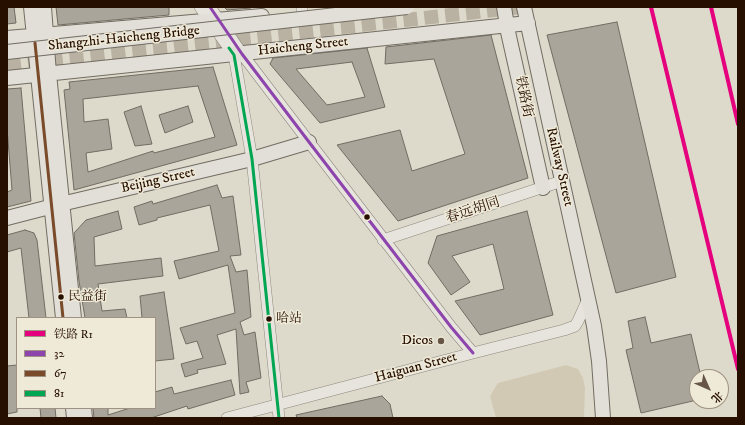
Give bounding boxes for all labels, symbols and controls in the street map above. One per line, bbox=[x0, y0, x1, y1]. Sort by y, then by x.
street label: Shangzhi-Haicheng Bridge bbox=[47, 23, 201, 55]
street label: Haicheng Street bbox=[257, 34, 349, 60]
street label: 铁路街 bbox=[510, 75, 536, 119]
street label: Railway Street bbox=[542, 126, 576, 208]
street label: Beijing Street bbox=[119, 164, 197, 198]
street label: 春远胡同 bbox=[444, 194, 502, 228]
unlabelled marker bbox=[362, 212, 372, 222]
place label: 民益街 bbox=[68, 289, 107, 305]
marker: 民益街 bbox=[56, 292, 66, 302]
place label: 哈站 bbox=[276, 311, 302, 327]
marker: 哈站 bbox=[264, 314, 274, 324]
legend bbox=[16, 317, 156, 409]
text: 铁路 R1 bbox=[54, 327, 93, 342]
place label: Dicos bbox=[401, 333, 433, 349]
marker: Dicos bbox=[436, 336, 446, 346]
text: 32 bbox=[54, 346, 64, 361]
street label: Haiguan Street bbox=[373, 349, 459, 387]
text: 67 bbox=[54, 366, 67, 381]
north arrow bbox=[689, 369, 729, 409]
text: 81 bbox=[54, 386, 64, 401]
text: 北 bbox=[708, 388, 726, 406]

